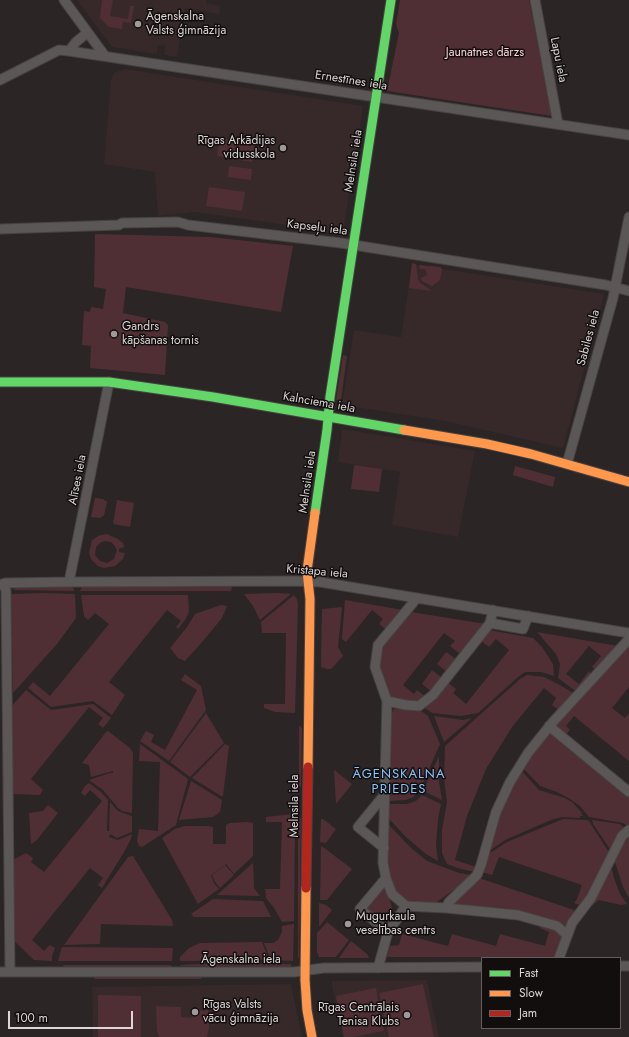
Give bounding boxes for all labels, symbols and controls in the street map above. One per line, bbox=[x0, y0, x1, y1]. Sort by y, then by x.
place label: Āgenskalna Valsts ģimnāzija bbox=[146, 10, 226, 38]
marker: Āgenskalna Valsts ģimnāzija bbox=[133, 19, 143, 29]
street label: Lapu iela bbox=[547, 36, 569, 84]
park label: Jaunatnes dārzs bbox=[446, 46, 524, 60]
street label: Ernestīnes iela bbox=[314, 68, 388, 94]
street label: Melnsila iela bbox=[342, 129, 366, 193]
place label: Rīgas Arkādijas vidusskola bbox=[197, 134, 275, 162]
marker: Rīgas Arkādijas vidusskola bbox=[278, 143, 288, 153]
street label: Kapseļu iela bbox=[286, 217, 348, 239]
street label: Sabiles iela bbox=[575, 308, 603, 368]
place label: Gandrs kāpšanas tornis bbox=[122, 320, 199, 348]
marker: Gandrs kāpšanas tornis bbox=[109, 329, 119, 339]
street label: Kalnciema iela bbox=[282, 390, 356, 416]
street label: Melnsila iela bbox=[296, 450, 320, 514]
street label: Alīses iela bbox=[66, 454, 90, 506]
street label: Kristapa iela bbox=[286, 562, 348, 582]
district label: ĀGENSKALNA PRIEDES bbox=[352, 767, 446, 798]
street label: Melnsila iela bbox=[288, 775, 302, 837]
place label: Mugurkaula veselības centrs bbox=[356, 910, 435, 938]
marker: Mugurkaula veselības centrs bbox=[343, 919, 353, 929]
street label: Āgenskalna iela bbox=[201, 953, 281, 967]
legend bbox=[481, 957, 621, 1029]
text: Fast bbox=[519, 964, 538, 982]
text: Slow bbox=[519, 984, 543, 1002]
place label: Rīgas Valsts vācu ģimnāzija bbox=[203, 998, 279, 1026]
place label: Rīgas Centrālais Tenisa Klubs bbox=[318, 1001, 399, 1029]
scale bar bbox=[10, 1003, 135, 1029]
text: Jam bbox=[519, 1004, 537, 1022]
marker: Rīgas Valsts vācu ģimnāzija bbox=[190, 1007, 200, 1017]
text: 100 m bbox=[15, 1009, 48, 1027]
marker: Rīgas Centrālais Tenisa Klubs bbox=[402, 1010, 412, 1020]

